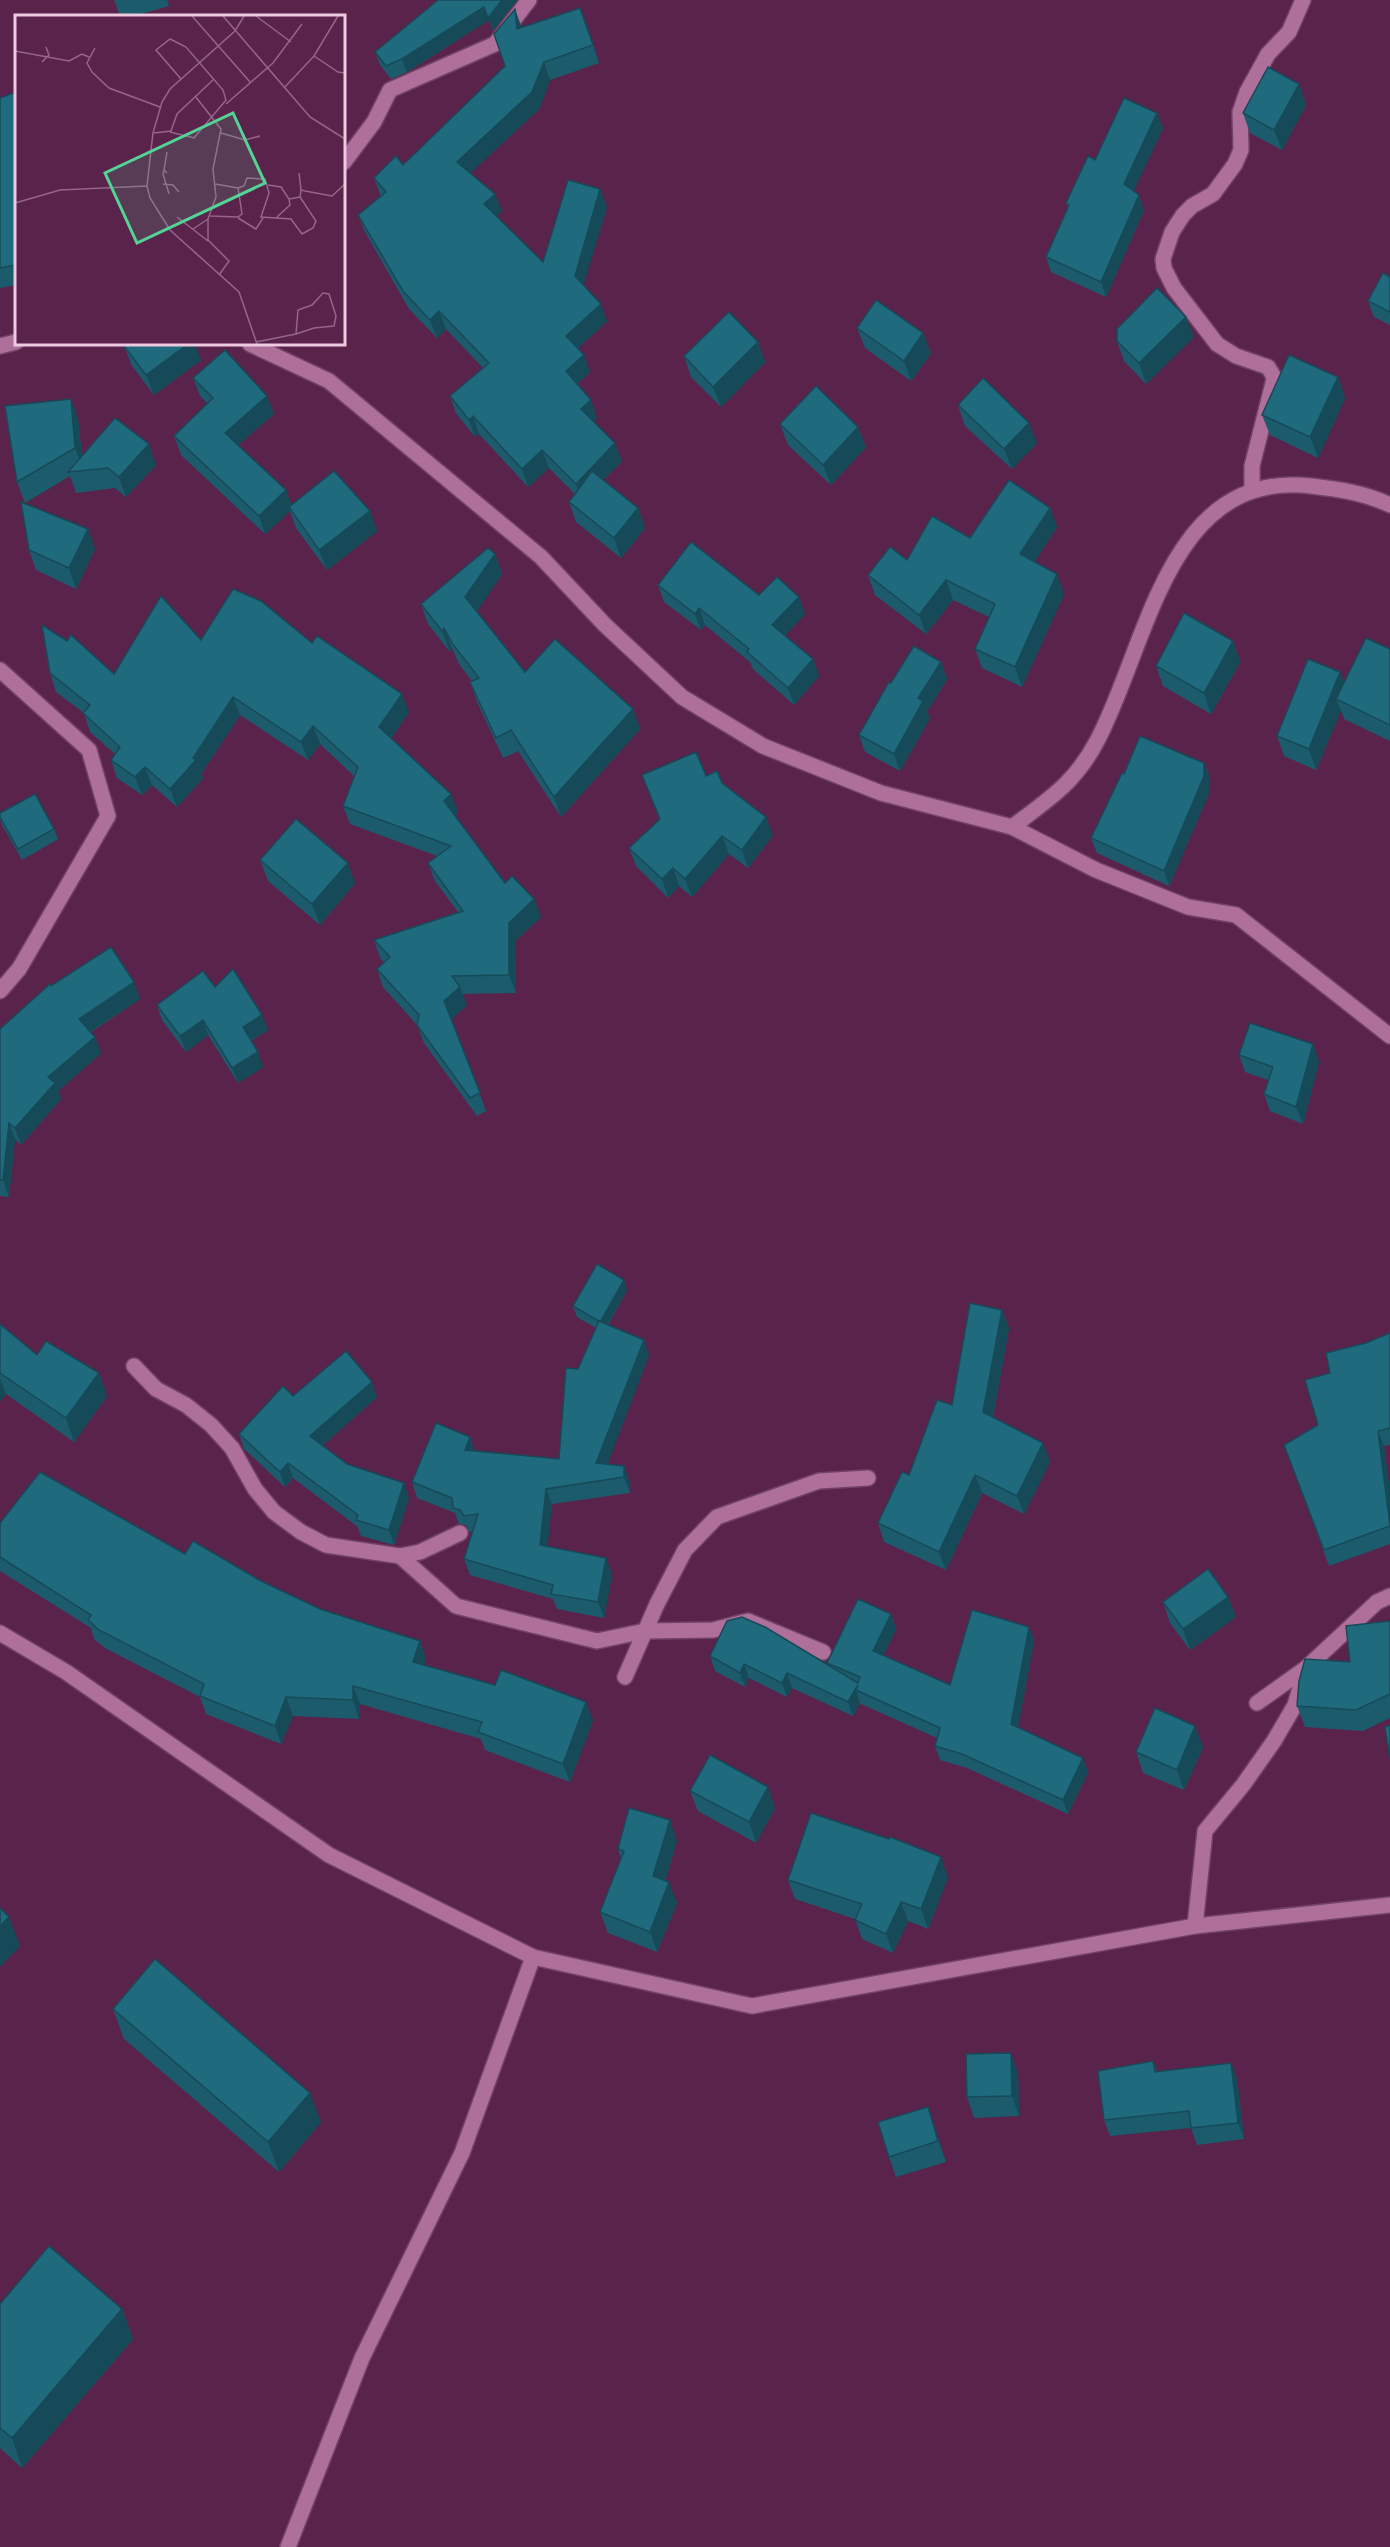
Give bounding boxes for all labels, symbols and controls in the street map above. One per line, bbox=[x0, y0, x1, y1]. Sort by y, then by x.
inset map bbox=[15, 15, 345, 345]

